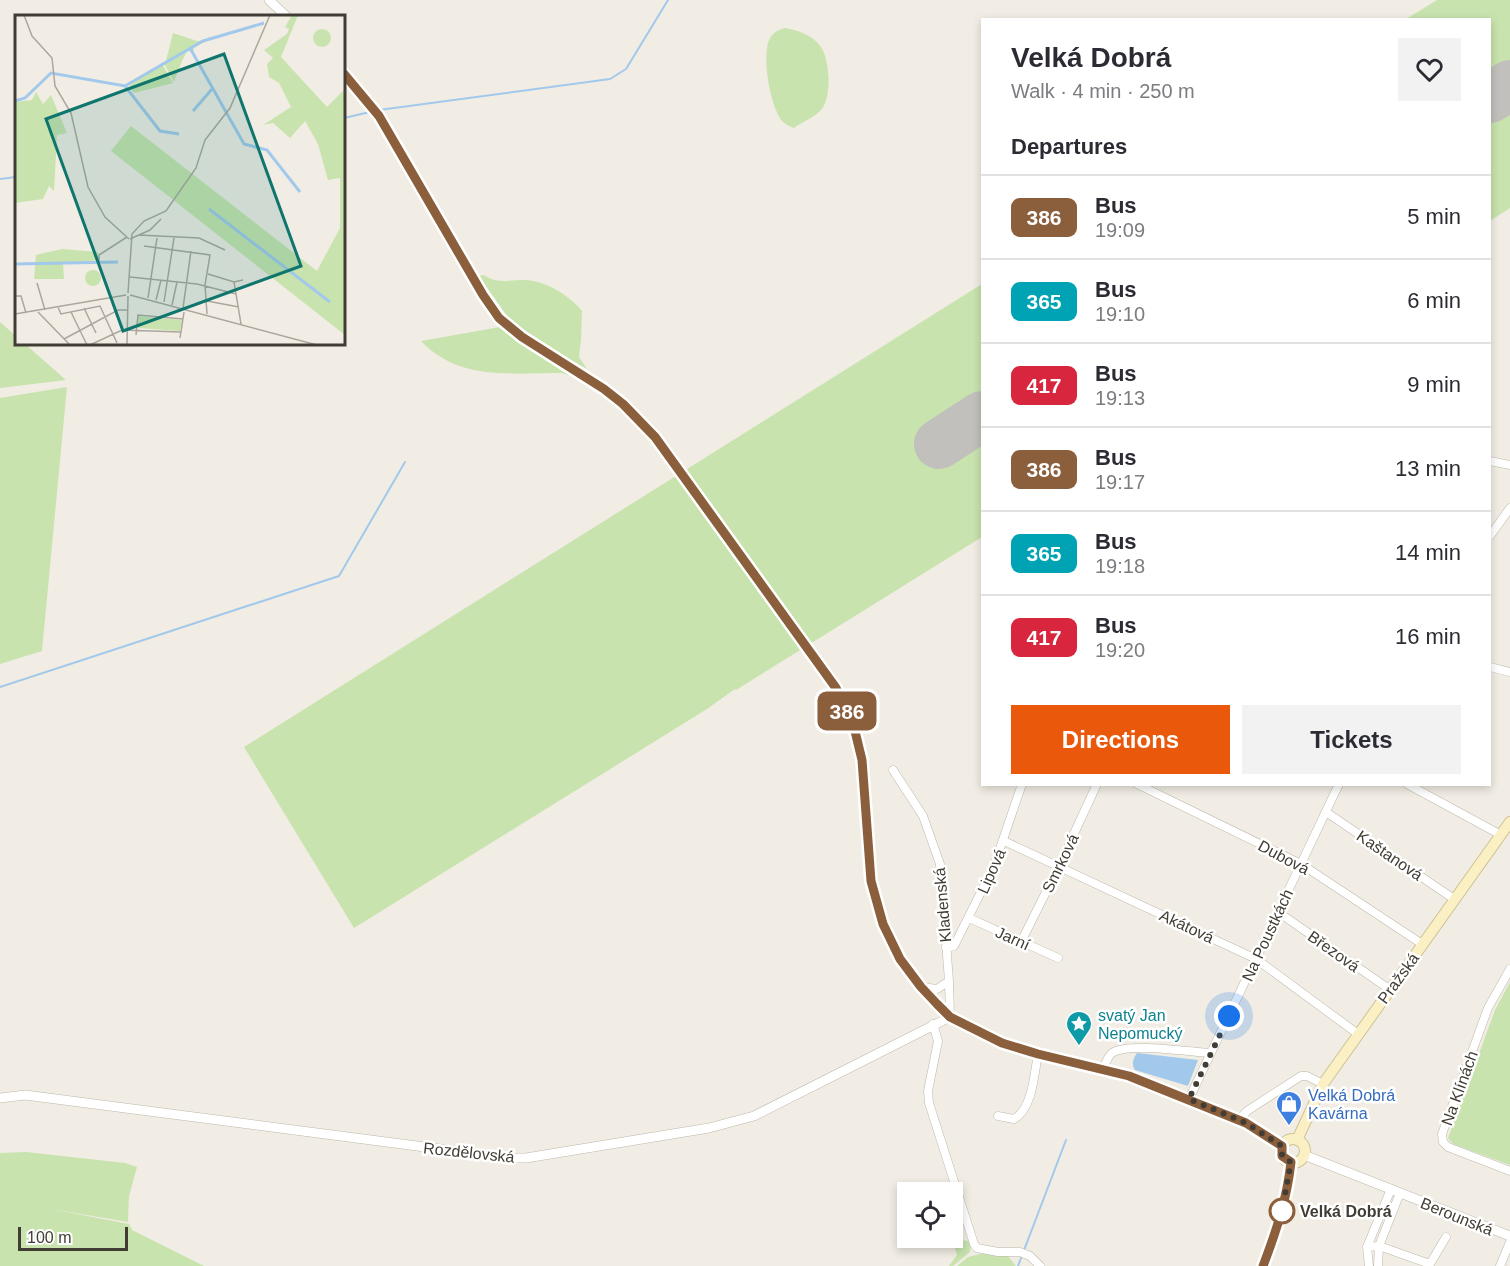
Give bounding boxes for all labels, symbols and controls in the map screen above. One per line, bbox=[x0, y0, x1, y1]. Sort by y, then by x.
inset map bbox=[15, 15, 345, 345]
button: heart bbox=[1398, 38, 1461, 101]
text: Velká Dobrá bbox=[1011, 42, 1171, 73]
text: Walk · 4 min · 250 m bbox=[1011, 80, 1195, 102]
text: Departures bbox=[1011, 134, 1127, 159]
text: Bus bbox=[1095, 193, 1137, 218]
text: 5 min bbox=[1407, 204, 1461, 229]
text: 386 bbox=[1026, 206, 1062, 229]
text: 19:09 bbox=[1095, 219, 1145, 241]
text: Bus bbox=[1095, 277, 1137, 302]
text: 6 min bbox=[1407, 288, 1461, 313]
text: 365 bbox=[1026, 290, 1062, 313]
text: 19:10 bbox=[1095, 303, 1145, 325]
text: Bus bbox=[1095, 361, 1137, 386]
text: 9 min bbox=[1407, 372, 1461, 397]
text: 417 bbox=[1026, 374, 1062, 397]
text: 19:13 bbox=[1095, 387, 1145, 409]
text: Bus bbox=[1095, 445, 1137, 470]
text: 13 min bbox=[1395, 456, 1461, 481]
text: 386 bbox=[1026, 458, 1062, 481]
text: 19:17 bbox=[1095, 471, 1145, 493]
text: Bus bbox=[1095, 529, 1137, 554]
text: 14 min bbox=[1395, 540, 1461, 565]
text: 365 bbox=[1026, 542, 1062, 565]
text: 19:18 bbox=[1095, 555, 1145, 577]
text: Bus bbox=[1095, 613, 1137, 638]
text: 16 min bbox=[1395, 624, 1461, 649]
text: 417 bbox=[1026, 626, 1062, 649]
text: 19:20 bbox=[1095, 639, 1145, 661]
line badge: 386 bbox=[812, 692, 882, 730]
text: 386 bbox=[829, 700, 865, 723]
button: Directions bbox=[1011, 705, 1230, 774]
button: Tickets bbox=[1242, 705, 1461, 774]
street label: Kaštanová bbox=[1354, 827, 1426, 884]
street label: Smrková bbox=[1039, 831, 1082, 895]
street label: Dubová bbox=[1255, 837, 1312, 878]
street label: Lipová bbox=[974, 846, 1009, 896]
street label: Kladenská bbox=[931, 867, 954, 943]
street label: Na Poustkách bbox=[1239, 886, 1296, 984]
street label: Akátová bbox=[1157, 907, 1217, 946]
street label: Jarní bbox=[993, 923, 1033, 954]
street label: Březová bbox=[1305, 928, 1363, 975]
street label: Pražská bbox=[1375, 950, 1422, 1007]
your location bbox=[1214, 1001, 1244, 1031]
place label: svatý Jan Nepomucký bbox=[1098, 1007, 1182, 1042]
place icon: svatý Jan Nepomucký bbox=[1064, 1009, 1094, 1047]
street label: Na Klínách bbox=[1438, 1048, 1481, 1128]
place label: Velká Dobrá Kavárna bbox=[1308, 1087, 1395, 1122]
shop icon: Velká Dobrá Kavárna bbox=[1274, 1089, 1304, 1127]
street label: Rozdělovská bbox=[423, 1139, 515, 1166]
map controls bbox=[897, 1182, 963, 1248]
button: locate bbox=[897, 1182, 963, 1248]
street label: Berounská bbox=[1418, 1194, 1496, 1239]
marker: Velká Dobrá bbox=[1269, 1198, 1295, 1224]
place label: Velká Dobrá bbox=[1300, 1203, 1392, 1220]
scale bar bbox=[18, 1224, 128, 1252]
text: 100 m bbox=[27, 1229, 71, 1246]

